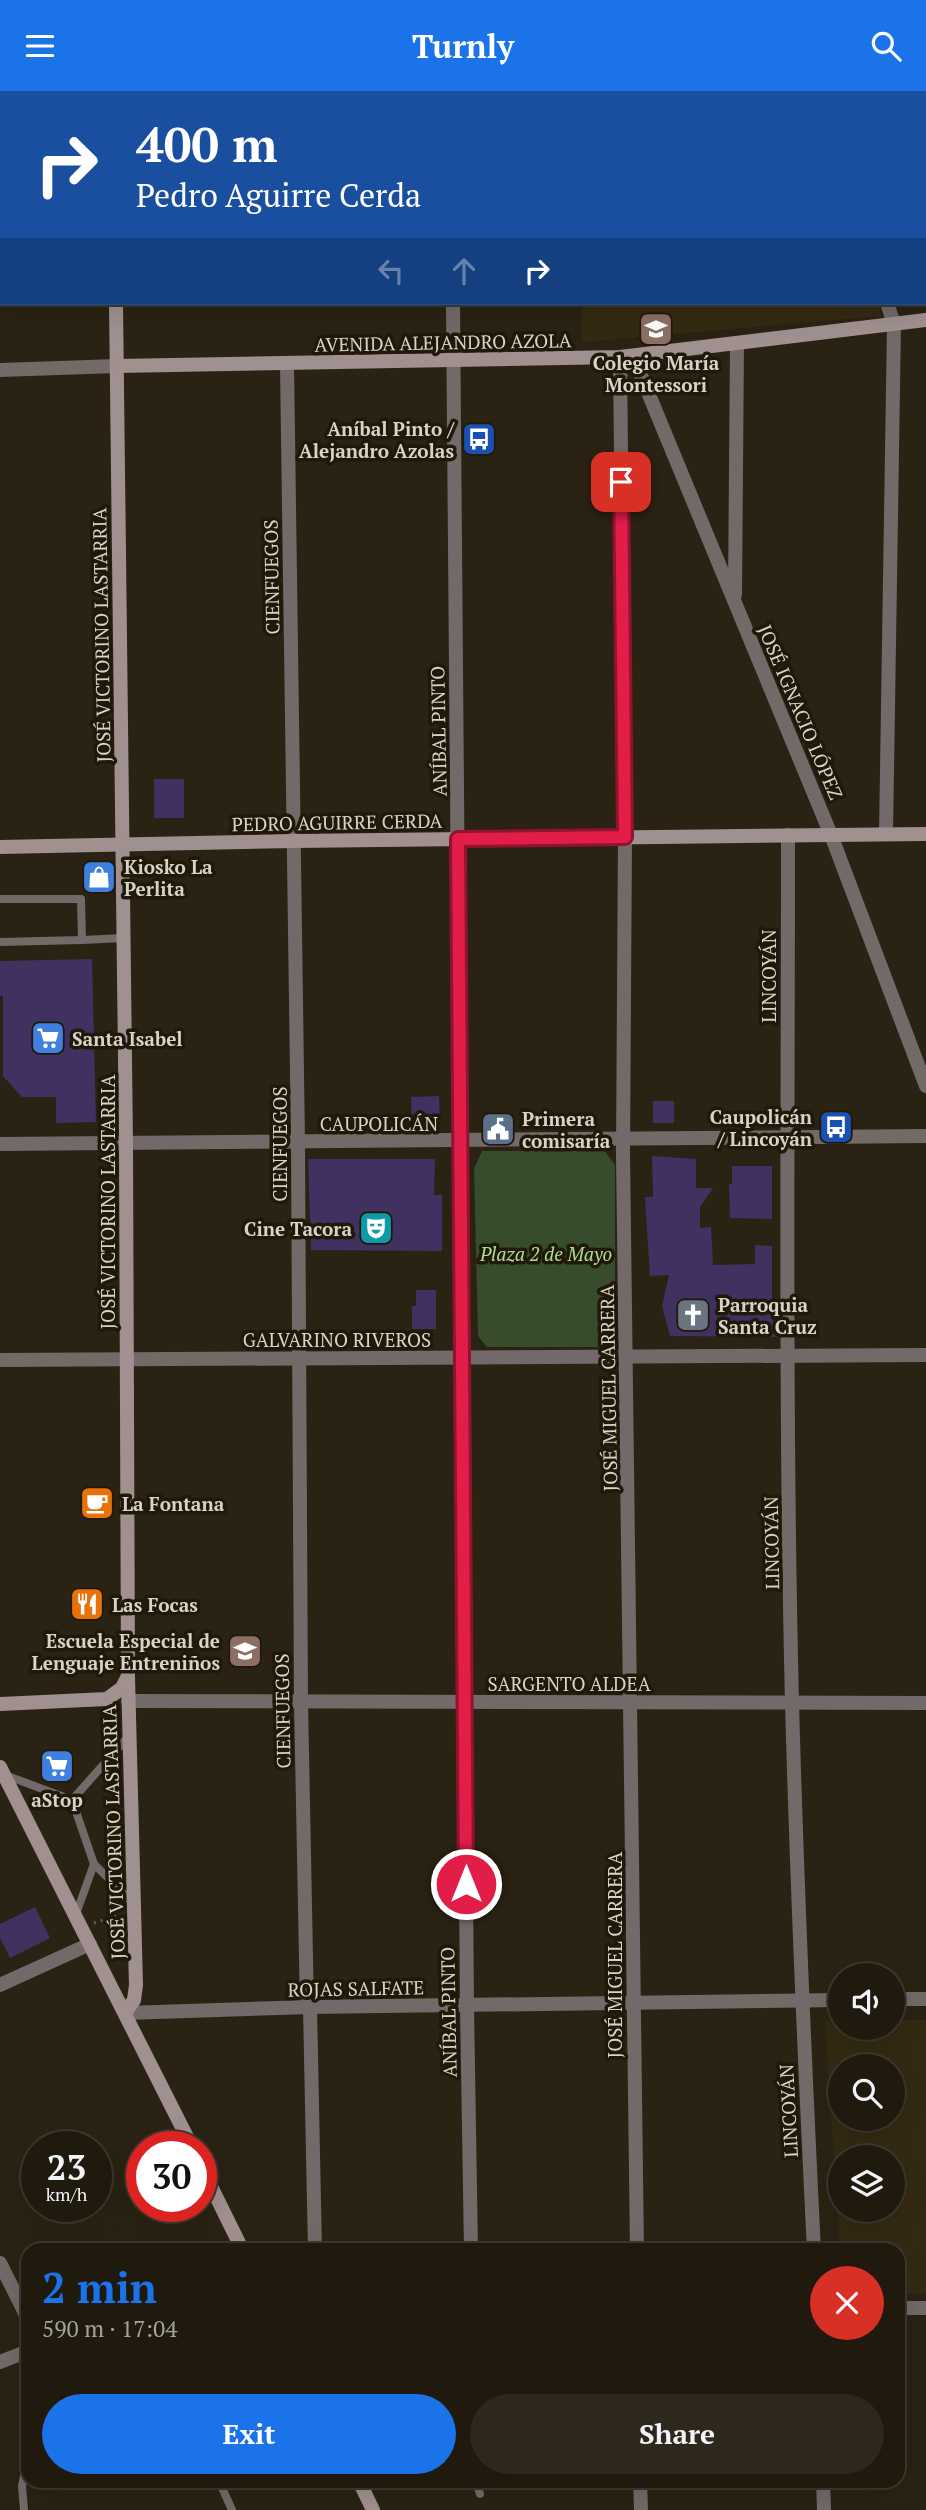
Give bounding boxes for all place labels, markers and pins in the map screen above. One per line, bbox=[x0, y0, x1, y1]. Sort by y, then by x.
school or university icon: Colegio María Montessori bbox=[637, 310, 675, 348]
place label: Colegio María Montessori bbox=[593, 350, 720, 397]
place label: Aníbal Pinto / Alejandro Azolas bbox=[299, 416, 455, 463]
bus stop icon: Aníbal Pinto / Alejandro Azolas bbox=[460, 420, 498, 458]
pin bbox=[591, 452, 651, 512]
place label: Kiosko La Perlita bbox=[124, 854, 213, 901]
shop icon: Kiosko La Perlita bbox=[80, 858, 118, 896]
supermarket icon: Santa Isabel bbox=[29, 1019, 67, 1057]
place label: Santa Isabel bbox=[72, 1026, 183, 1051]
place label: Caupolicán / Lincoyán bbox=[710, 1104, 813, 1151]
place label: Primera comisaría bbox=[522, 1106, 611, 1153]
bus stop icon: Caupolicán / Lincoyán bbox=[817, 1108, 855, 1146]
public building icon: Primera comisaría bbox=[479, 1110, 517, 1148]
theatre icon: Cine Tacora bbox=[357, 1209, 395, 1247]
place label: Cine Tacora bbox=[244, 1216, 352, 1241]
place label: Parroquia Santa Cruz bbox=[718, 1292, 817, 1339]
church icon: Parroquia Santa Cruz bbox=[674, 1296, 712, 1334]
cafe icon: La Fontana bbox=[78, 1484, 116, 1522]
place label: La Fontana bbox=[122, 1491, 225, 1516]
restaurant icon: Las Focas bbox=[68, 1585, 106, 1623]
place label: Las Focas bbox=[112, 1592, 198, 1617]
place label: Escuela Especial de Lenguaje Entreniños bbox=[32, 1628, 220, 1675]
school or university icon: Escuela Especial de Lenguaje Entreniños bbox=[226, 1632, 264, 1670]
supermarket icon: aStop bbox=[38, 1747, 76, 1785]
place label: aStop bbox=[31, 1787, 83, 1812]

